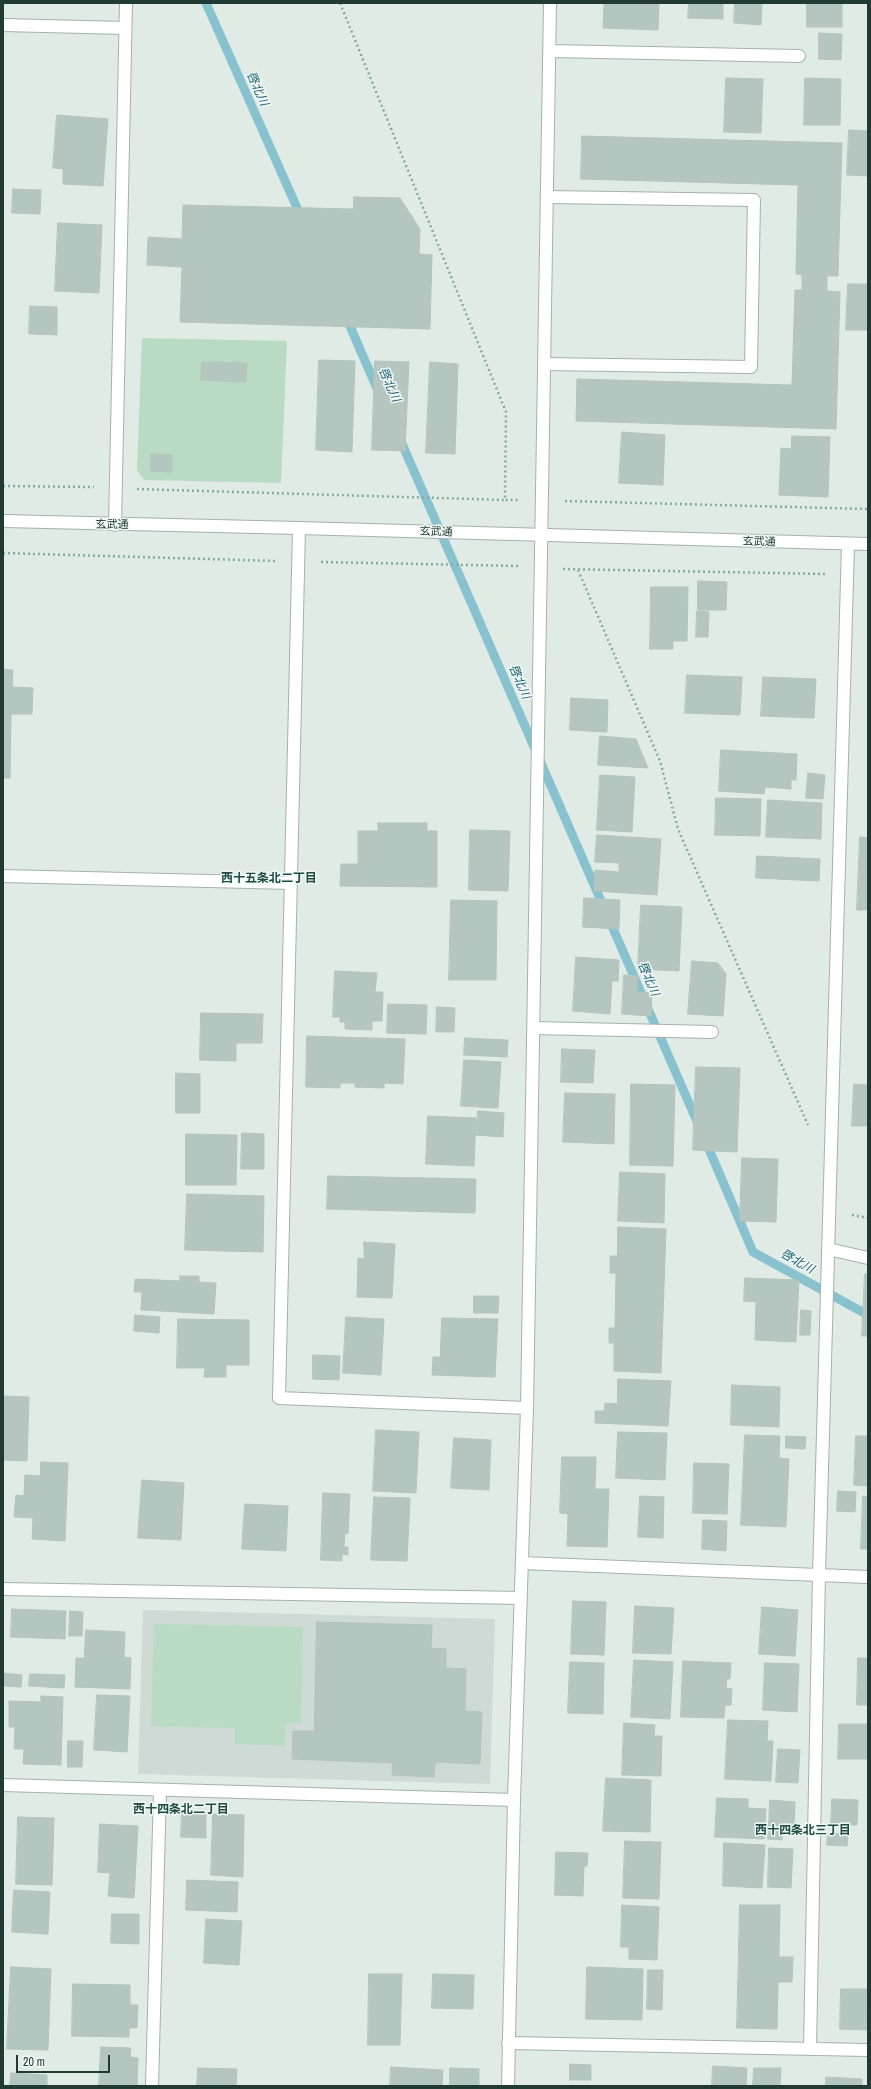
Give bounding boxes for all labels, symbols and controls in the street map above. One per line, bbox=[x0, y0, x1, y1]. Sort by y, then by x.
water label: 啓北川 bbox=[243, 70, 271, 108]
water label: 啓北川 bbox=[375, 366, 403, 404]
street label: 玄武通 bbox=[95, 518, 129, 532]
street label: 玄武通 bbox=[419, 525, 453, 539]
street label: 玄武通 bbox=[742, 535, 776, 549]
water label: 啓北川 bbox=[505, 663, 533, 701]
district label: 西十五条北二丁目 bbox=[221, 872, 317, 886]
water label: 啓北川 bbox=[634, 960, 662, 998]
water label: 啓北川 bbox=[778, 1247, 816, 1277]
district label: 西十四条北二丁目 bbox=[133, 1803, 229, 1817]
district label: 西十四条北三丁目 bbox=[755, 1824, 851, 1838]
scale bar bbox=[18, 2047, 112, 2073]
text: 20 m bbox=[23, 2054, 45, 2070]

